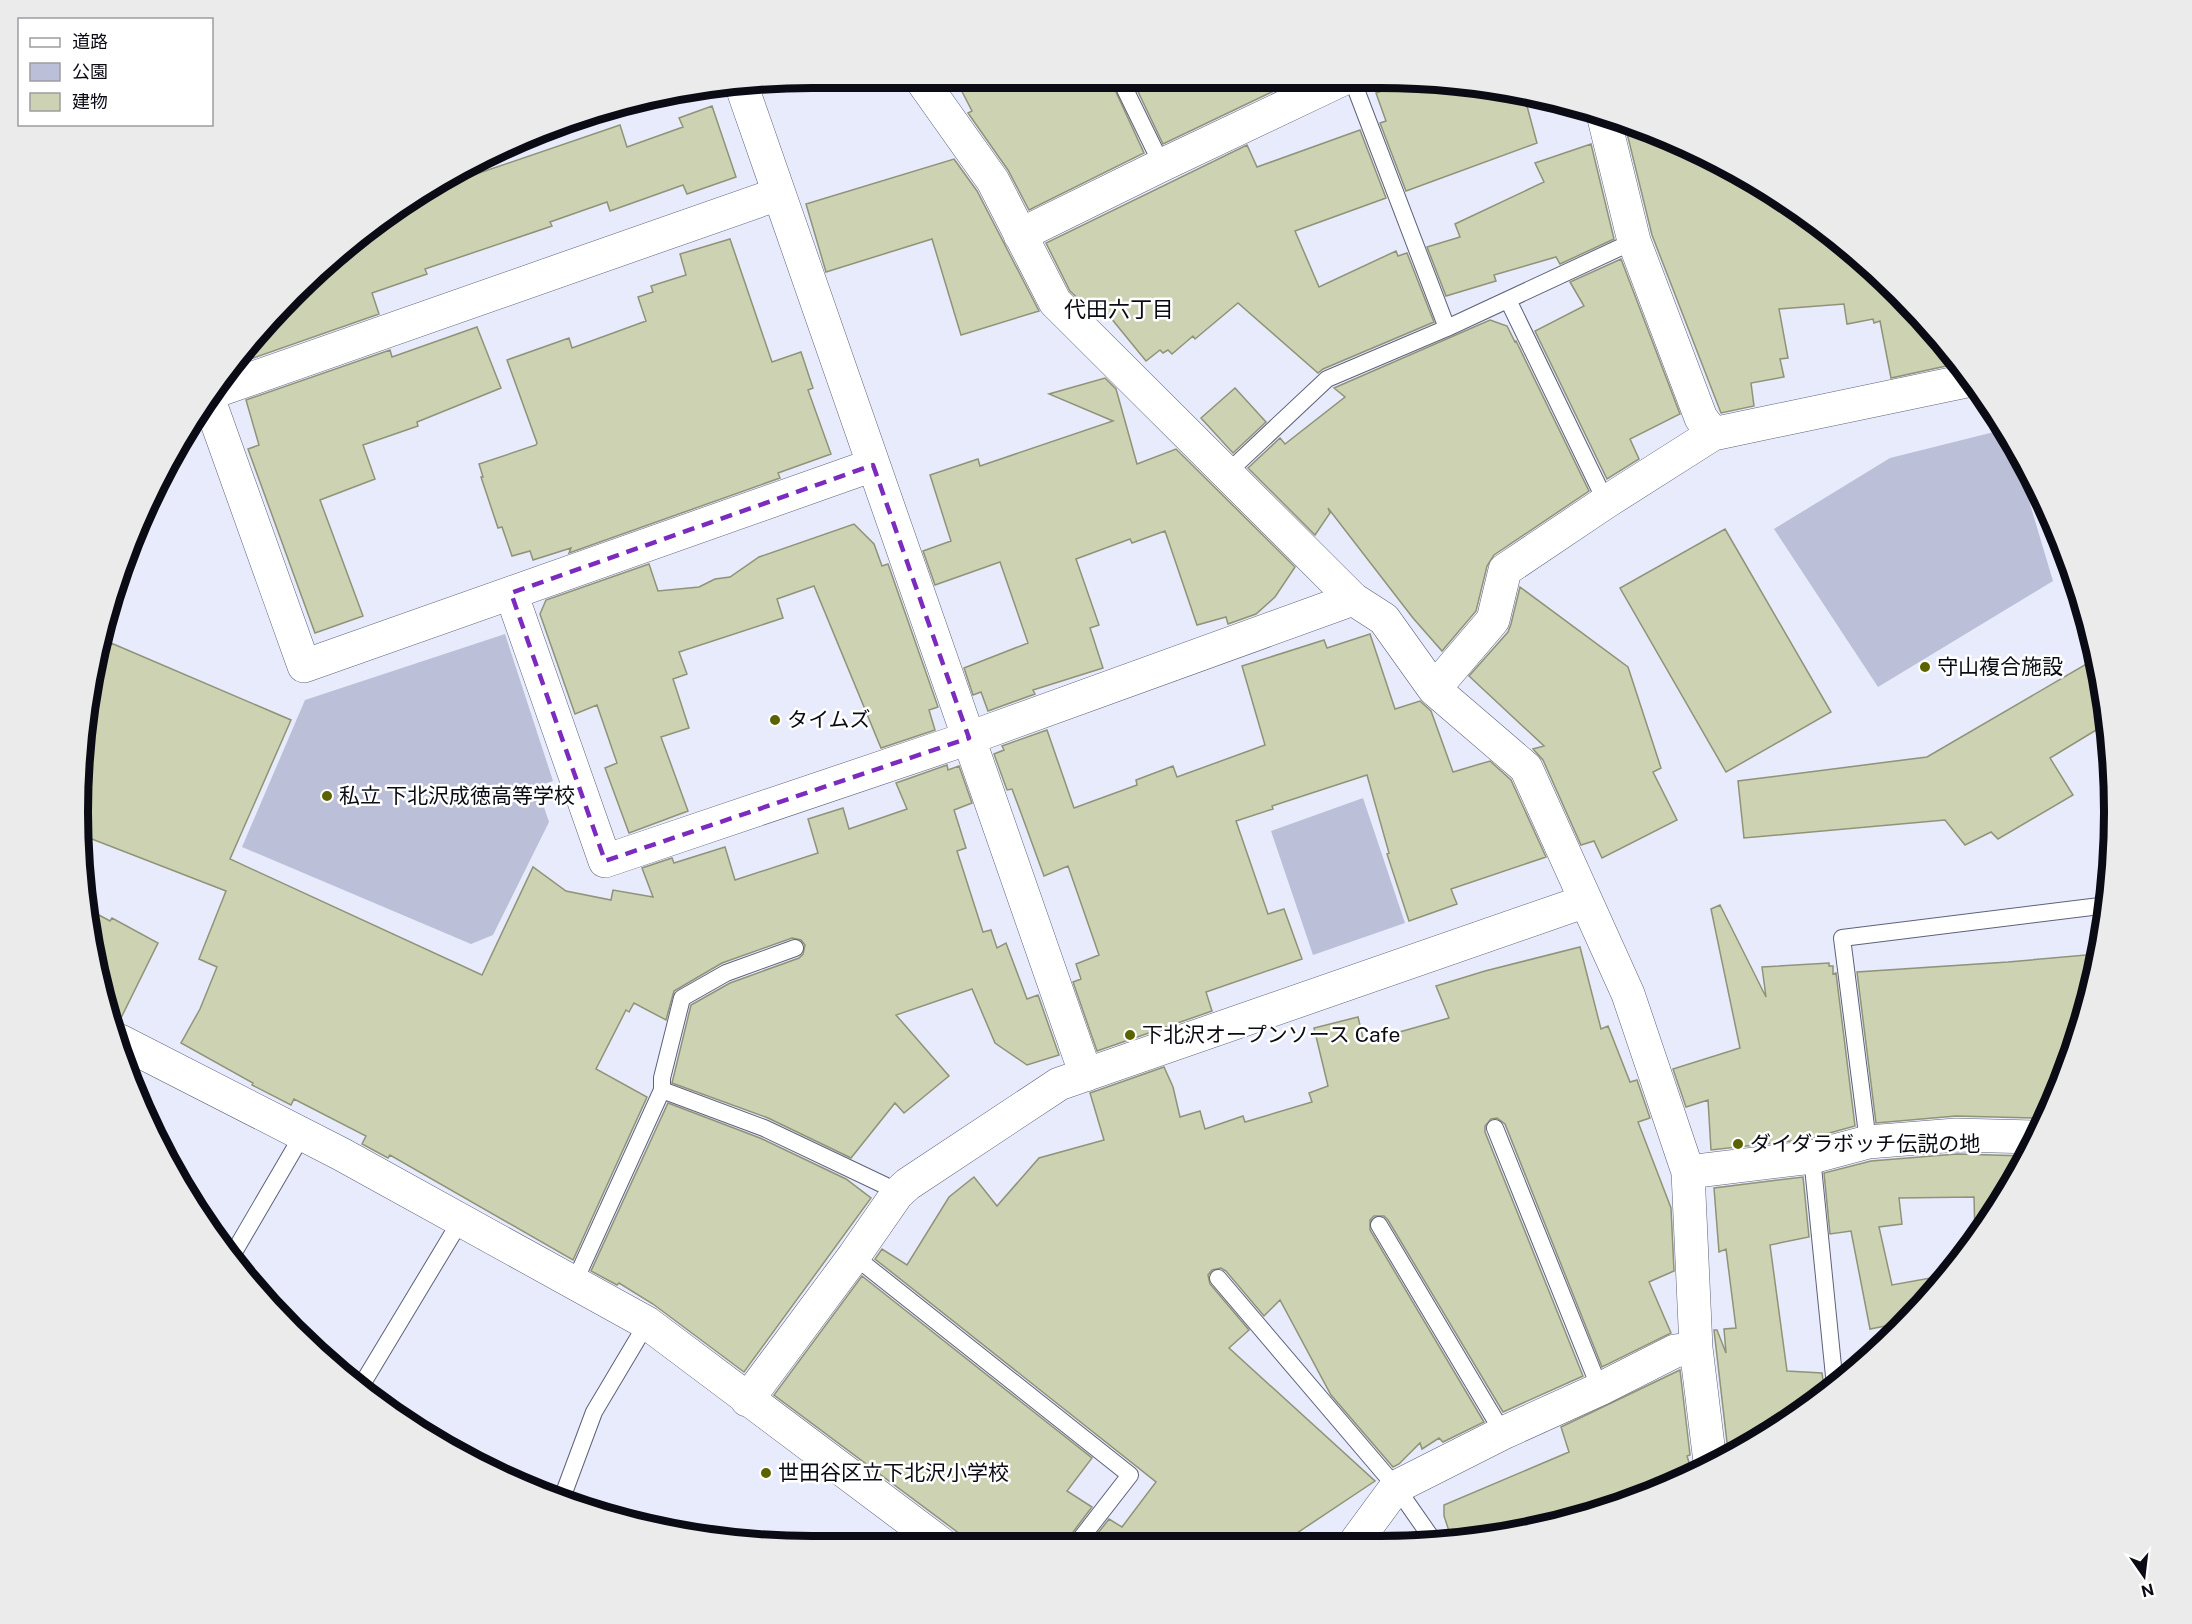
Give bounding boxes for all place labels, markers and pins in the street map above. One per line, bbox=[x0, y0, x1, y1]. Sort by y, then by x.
place label: 守山複合施設 bbox=[1937, 654, 2063, 679]
marker: 守山複合施設 bbox=[1918, 660, 1932, 674]
place label: タイムズ bbox=[787, 707, 871, 732]
marker: タイムズ bbox=[768, 713, 782, 727]
place label: 私立 下北沢成徳高等学校 bbox=[339, 783, 575, 808]
marker: 私立 下北沢成徳高等学校 bbox=[320, 789, 334, 803]
place label: 下北沢オープンソース Cafe bbox=[1142, 1022, 1400, 1047]
marker: 下北沢オープンソース Cafe bbox=[1123, 1028, 1137, 1042]
place label: ダイダラボッチ伝説の地 bbox=[1750, 1131, 1980, 1156]
marker: ダイダラボッチ伝説の地 bbox=[1731, 1137, 1745, 1151]
place label: 世田谷区立下北沢小学校 bbox=[778, 1460, 1009, 1485]
marker: 世田谷区立下北沢小学校 bbox=[759, 1466, 773, 1480]

